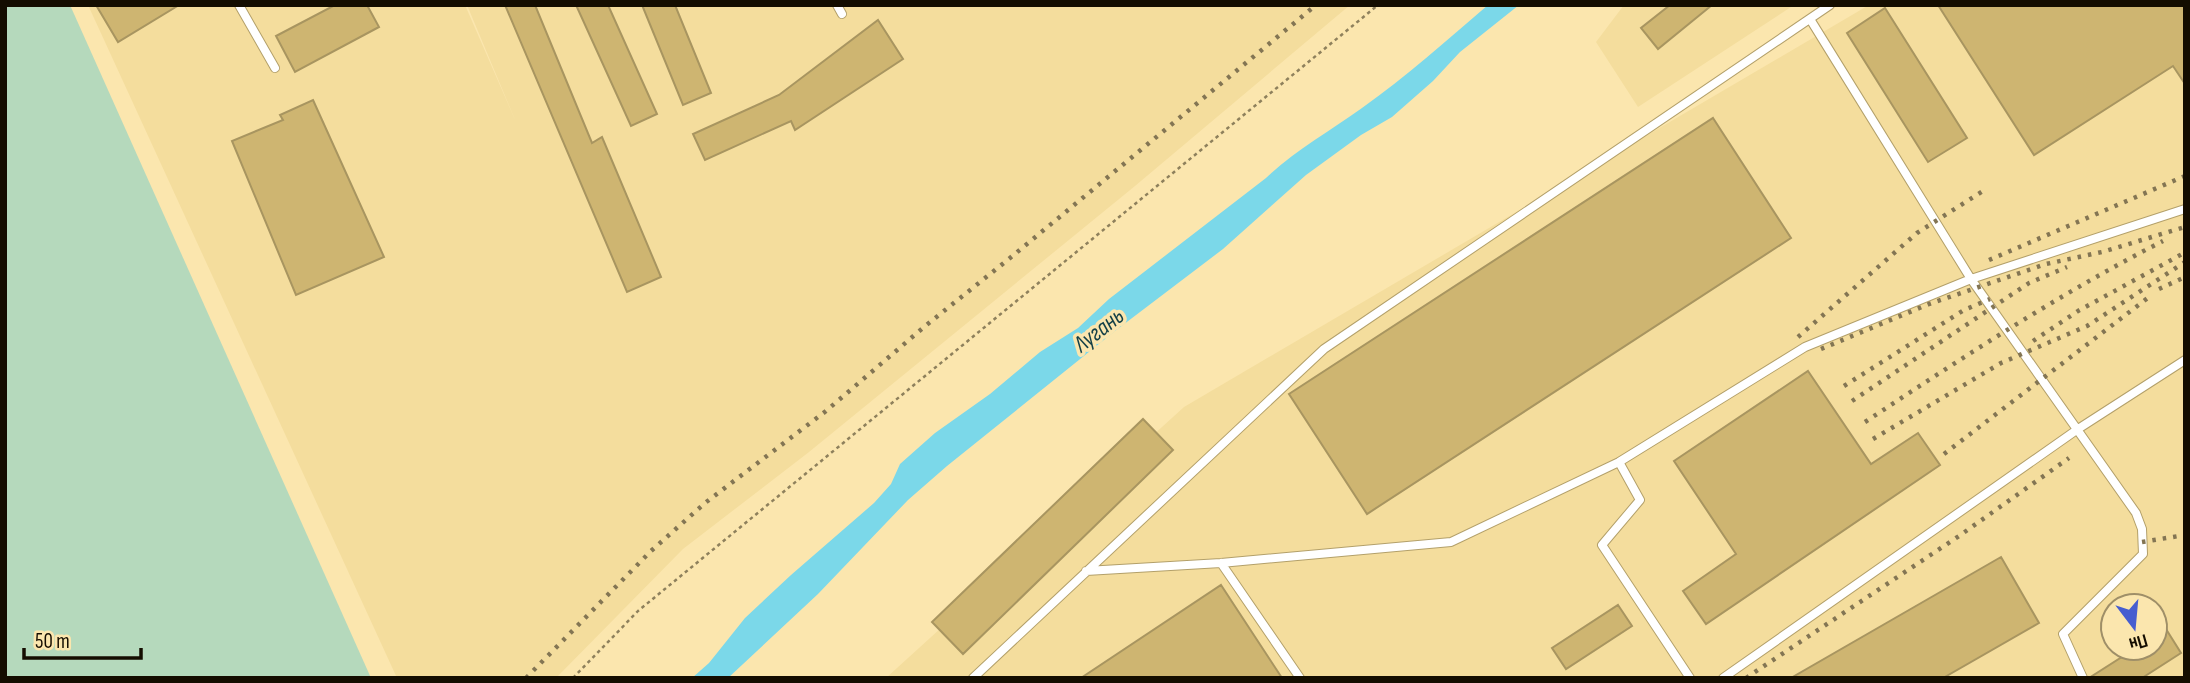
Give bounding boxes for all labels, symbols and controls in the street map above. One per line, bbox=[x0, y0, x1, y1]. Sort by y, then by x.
water label: Лугань bbox=[1067, 301, 1130, 359]
north arrow bbox=[2099, 592, 2169, 662]
scale bar bbox=[24, 616, 142, 660]
text: Пн bbox=[2126, 628, 2150, 655]
text: 50 m bbox=[35, 629, 70, 654]

